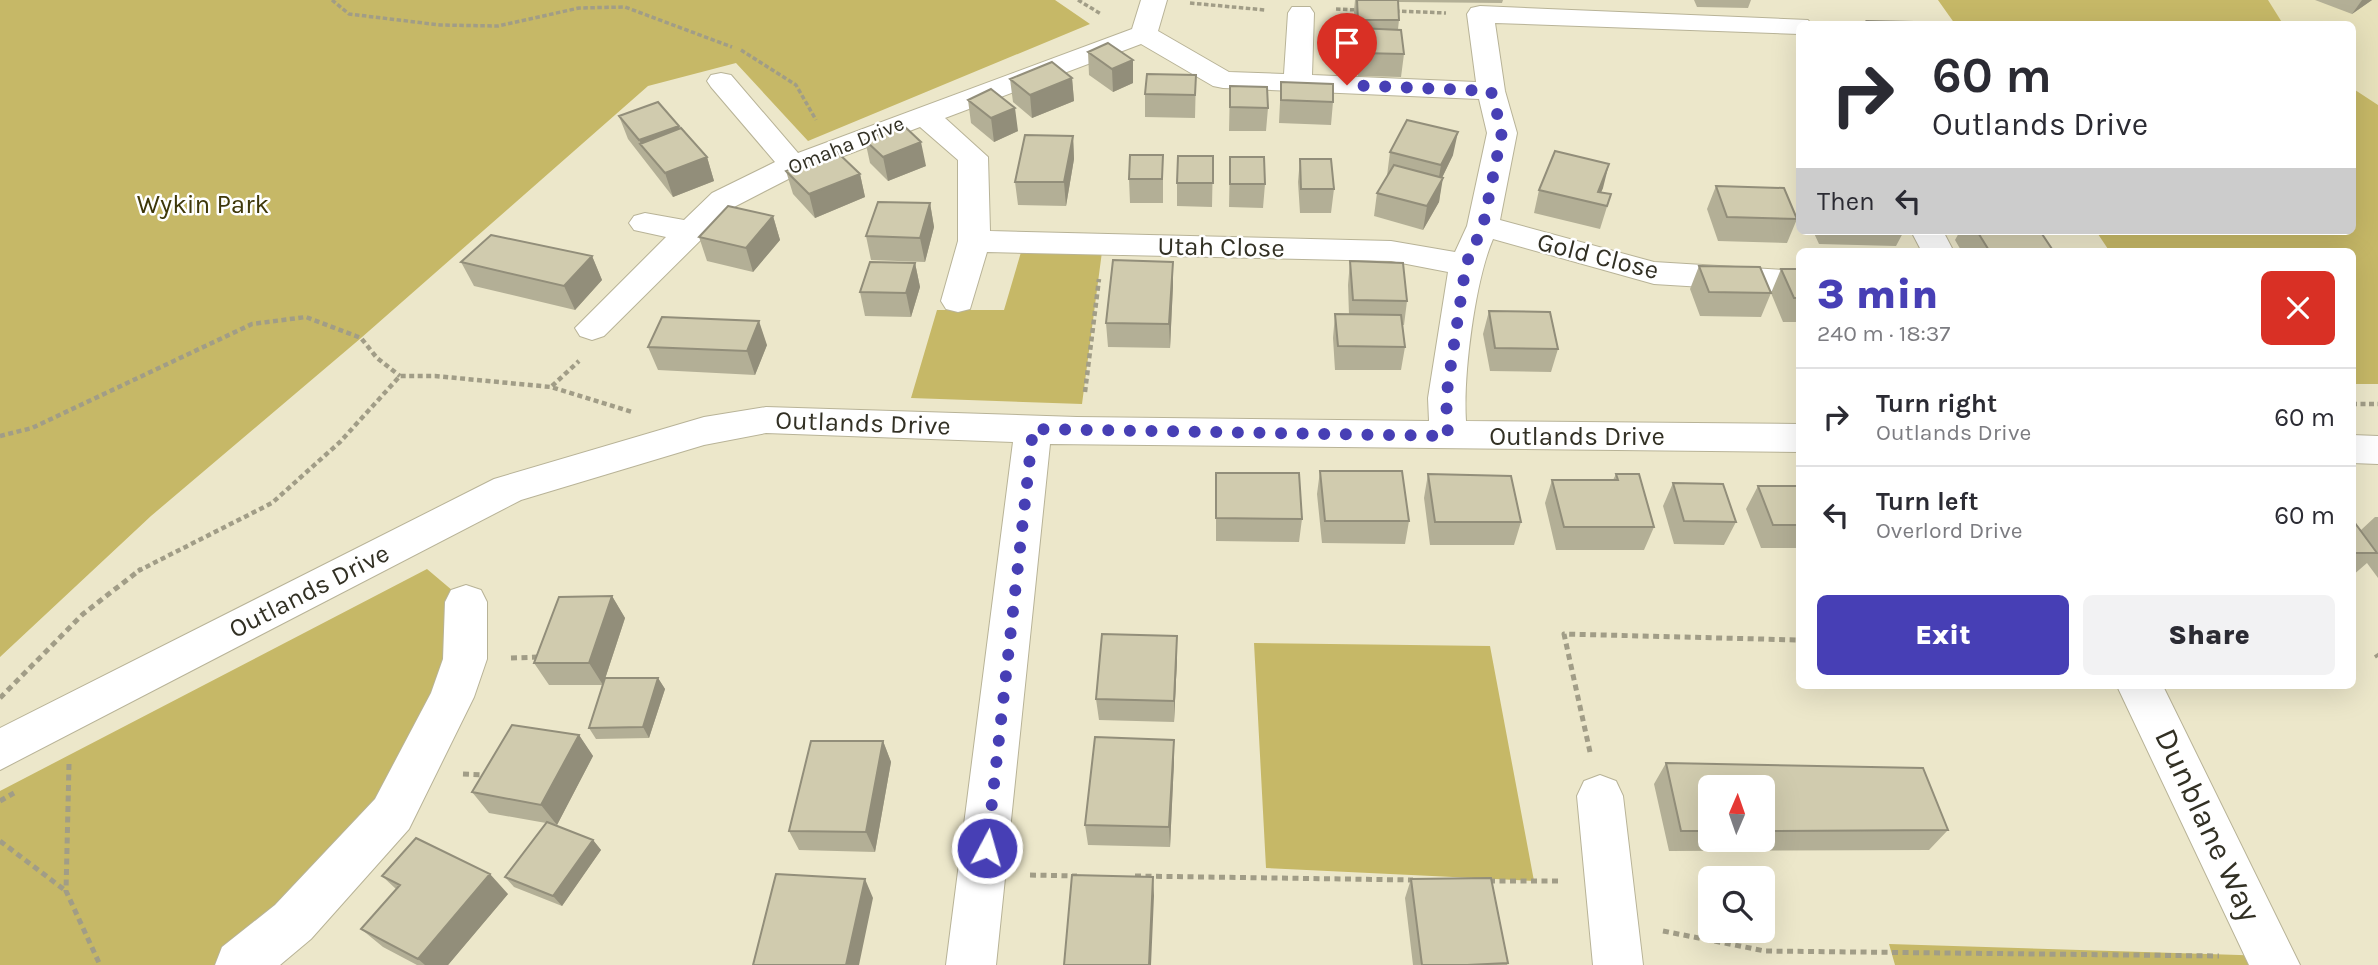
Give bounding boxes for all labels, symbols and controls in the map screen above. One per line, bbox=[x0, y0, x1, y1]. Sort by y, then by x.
pin bbox=[1317, 13, 1377, 85]
icon: arrive bbox=[1328, 24, 1366, 62]
text: 60 m bbox=[1932, 47, 2052, 104]
icon: right bbox=[1817, 49, 1908, 140]
text: Outlands Drive bbox=[1932, 106, 2148, 143]
street label: Omaha Drive bbox=[784, 111, 908, 179]
icon: left bbox=[1889, 182, 1927, 220]
text: Then bbox=[1817, 186, 1875, 217]
park label: Wykin Park bbox=[137, 189, 269, 220]
street label: Gold Close bbox=[1534, 226, 1662, 286]
street label: Utah Close bbox=[1157, 230, 1285, 264]
text: 3 min bbox=[1817, 269, 1938, 319]
button: close bbox=[2261, 271, 2335, 345]
text: 240 m · 18:37 bbox=[1817, 320, 1950, 347]
text: Turn right bbox=[1876, 388, 1997, 419]
icon: right bbox=[1817, 398, 1855, 436]
text: 60 m bbox=[2274, 402, 2335, 433]
street label: Outlands Drive bbox=[775, 404, 951, 442]
text: Outlands Drive bbox=[1876, 419, 2031, 446]
street label: Outlands Drive bbox=[1489, 421, 1665, 452]
text: Turn left bbox=[1876, 486, 1978, 517]
icon: left bbox=[1817, 496, 1855, 534]
text: 60 m bbox=[2274, 500, 2335, 531]
text: Overlord Drive bbox=[1876, 517, 2023, 544]
street label: Outlands Drive bbox=[224, 537, 394, 645]
button: Exit bbox=[1817, 595, 2069, 675]
button: Share bbox=[2083, 595, 2335, 675]
street label: Dunblane Way bbox=[2147, 723, 2269, 928]
north arrow bbox=[1698, 775, 1774, 852]
map controls bbox=[1698, 775, 1775, 943]
position arrow bbox=[950, 811, 1024, 885]
button: search bbox=[1698, 866, 1775, 943]

